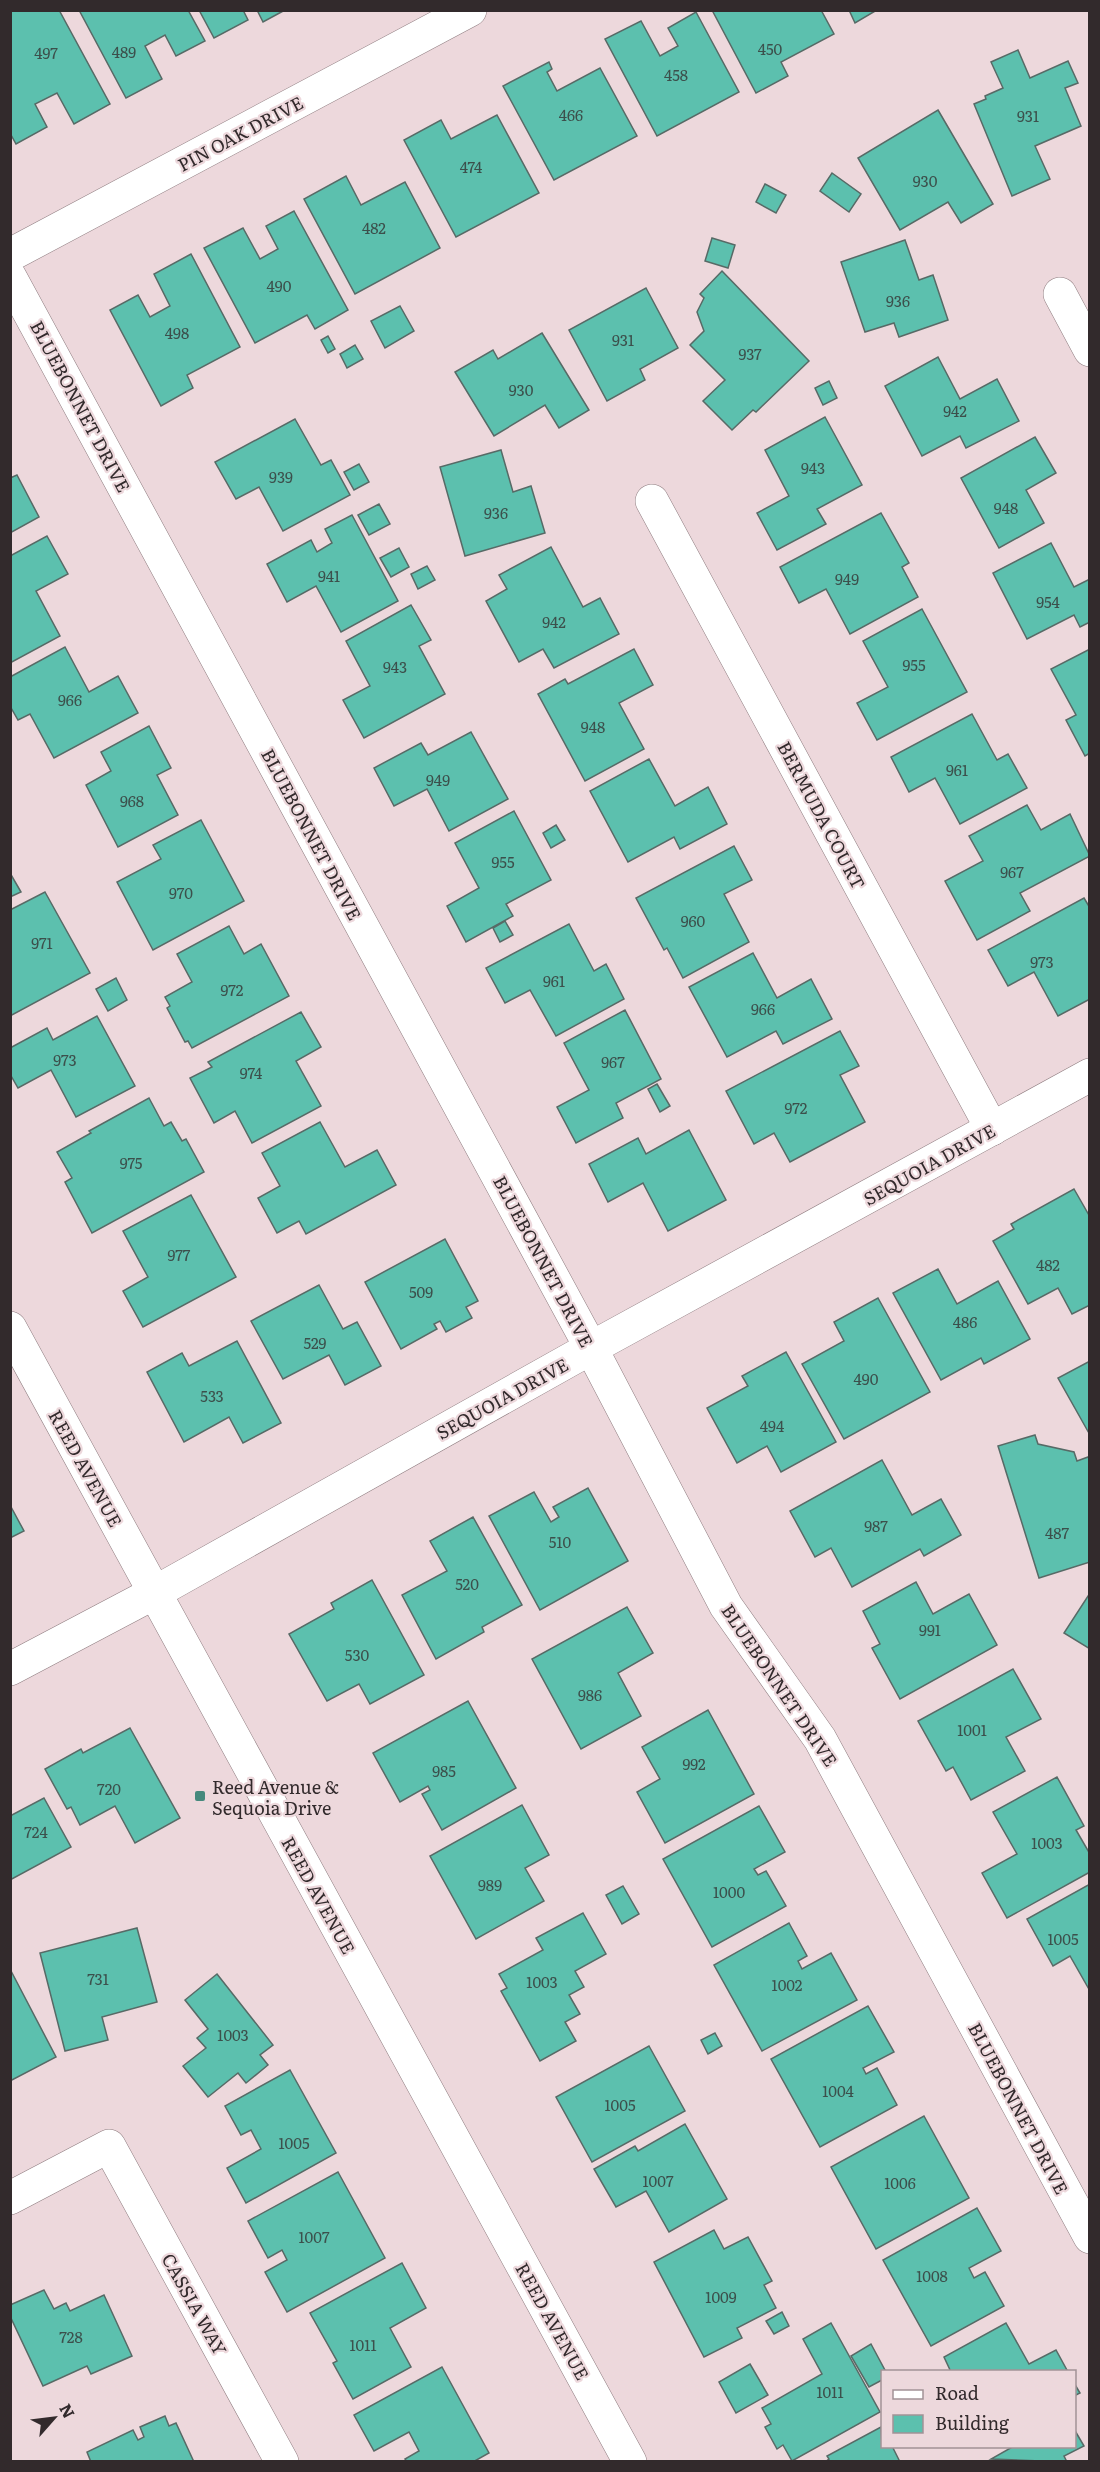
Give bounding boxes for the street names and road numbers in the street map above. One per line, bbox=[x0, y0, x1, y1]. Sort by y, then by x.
street label: PIN OAK DRIVE bbox=[172, 88, 308, 178]
street label: BLUEBONNET DRIVE bbox=[24, 315, 138, 497]
street label: BERMUDA COURT bbox=[772, 736, 872, 894]
street label: BLUEBONNET DRIVE bbox=[255, 743, 369, 925]
street label: SEQUOIA DRIVE bbox=[858, 1116, 1000, 1212]
street label: BLUEBONNET DRIVE bbox=[487, 1170, 601, 1352]
street label: SEQUOIA DRIVE bbox=[431, 1350, 573, 1446]
street label: REED AVENUE bbox=[43, 1404, 129, 1532]
street label: BLUEBONNET DRIVE bbox=[715, 1598, 845, 1772]
street label: REED AVENUE bbox=[276, 1831, 362, 1959]
street label: BLUEBONNET DRIVE bbox=[962, 2017, 1076, 2199]
street label: CASSIA WAY bbox=[156, 2248, 234, 2360]
street label: REED AVENUE bbox=[510, 2257, 596, 2385]

